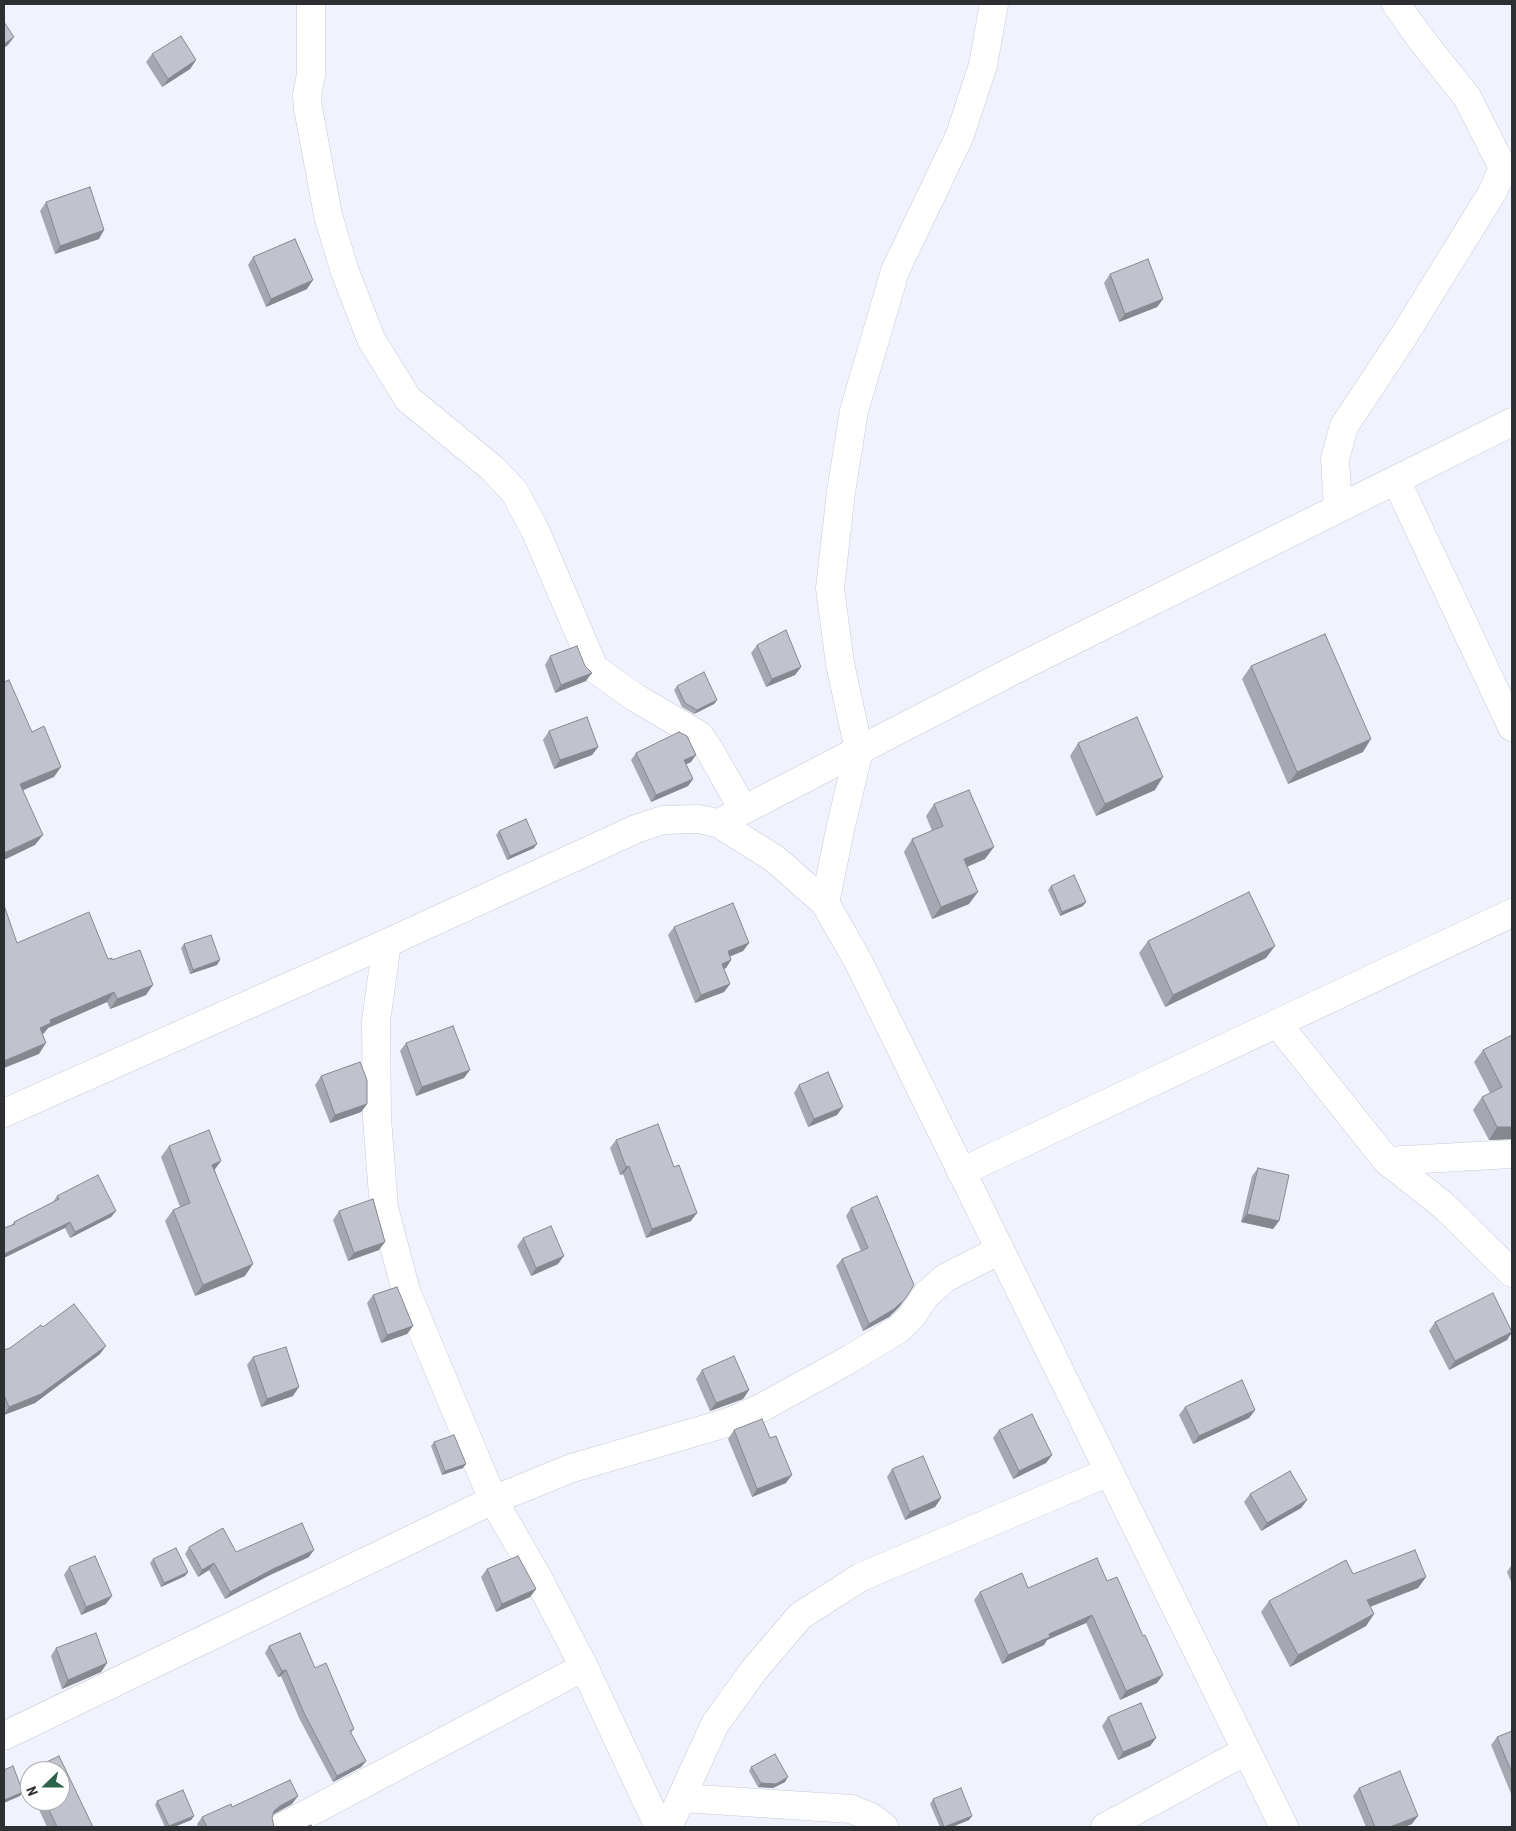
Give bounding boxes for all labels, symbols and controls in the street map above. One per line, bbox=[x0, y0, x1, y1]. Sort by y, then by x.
north arrow bbox=[20, 1761, 70, 1811]
text: N bbox=[23, 1784, 41, 1798]

